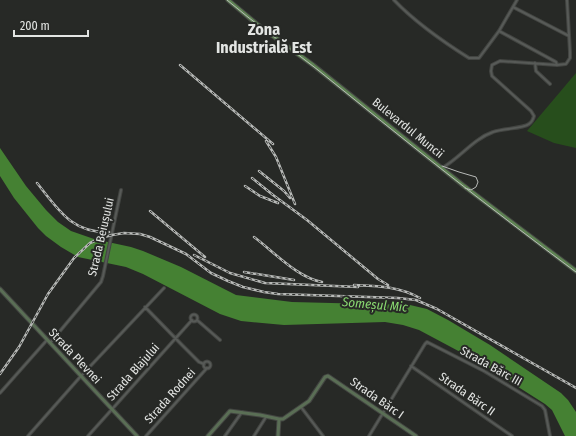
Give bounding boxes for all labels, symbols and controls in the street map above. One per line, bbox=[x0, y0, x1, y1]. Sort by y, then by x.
scale bar bbox=[14, 12, 88, 38]
text: 200 m bbox=[20, 19, 50, 33]
district label: Zona Industrială Est bbox=[216, 20, 312, 57]
street label: Bulevardul Muncii bbox=[369, 95, 447, 161]
street label: Strada Beiușului bbox=[85, 196, 118, 278]
water label: Someșul Mic bbox=[340, 294, 409, 316]
street label: Strada Plevnei bbox=[46, 325, 104, 387]
street label: Strada Blajului bbox=[104, 341, 162, 403]
street label: Strada Bărc III bbox=[458, 343, 524, 389]
street label: Strada Rodnei bbox=[142, 366, 198, 426]
street label: Strada Bărc II bbox=[436, 370, 498, 418]
street label: Strada Bărc I bbox=[348, 374, 406, 422]

